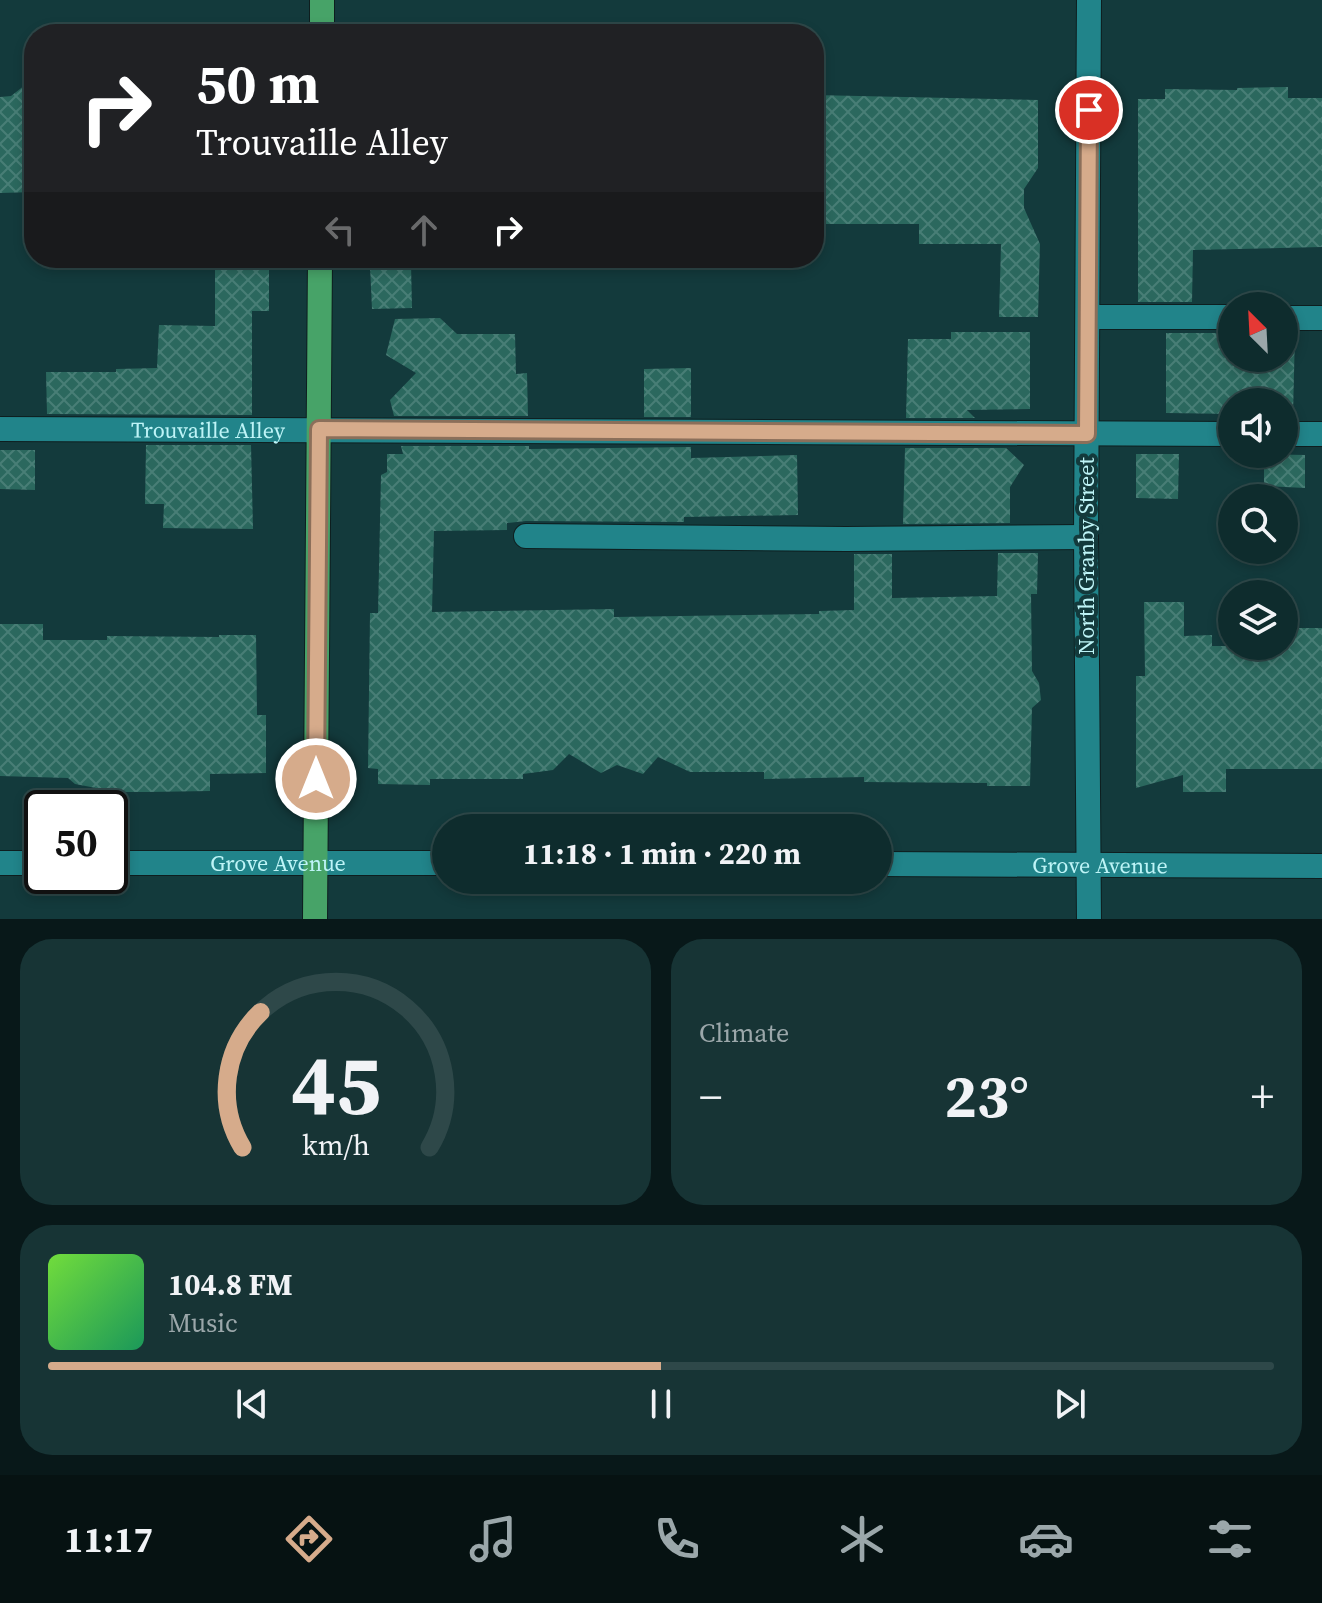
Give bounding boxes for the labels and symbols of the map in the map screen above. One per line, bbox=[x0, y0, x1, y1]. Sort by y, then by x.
pin bbox=[1055, 76, 1123, 144]
north arrow bbox=[1218, 292, 1298, 372]
street label: Trouvaille Alley bbox=[131, 415, 286, 445]
street label: North Granby Street bbox=[1071, 456, 1101, 655]
position arrow bbox=[274, 737, 358, 821]
speed limit sign: 50 bbox=[24, 790, 128, 894]
street label: Grove Avenue bbox=[210, 848, 346, 878]
street label: Grove Avenue bbox=[1032, 850, 1168, 880]

